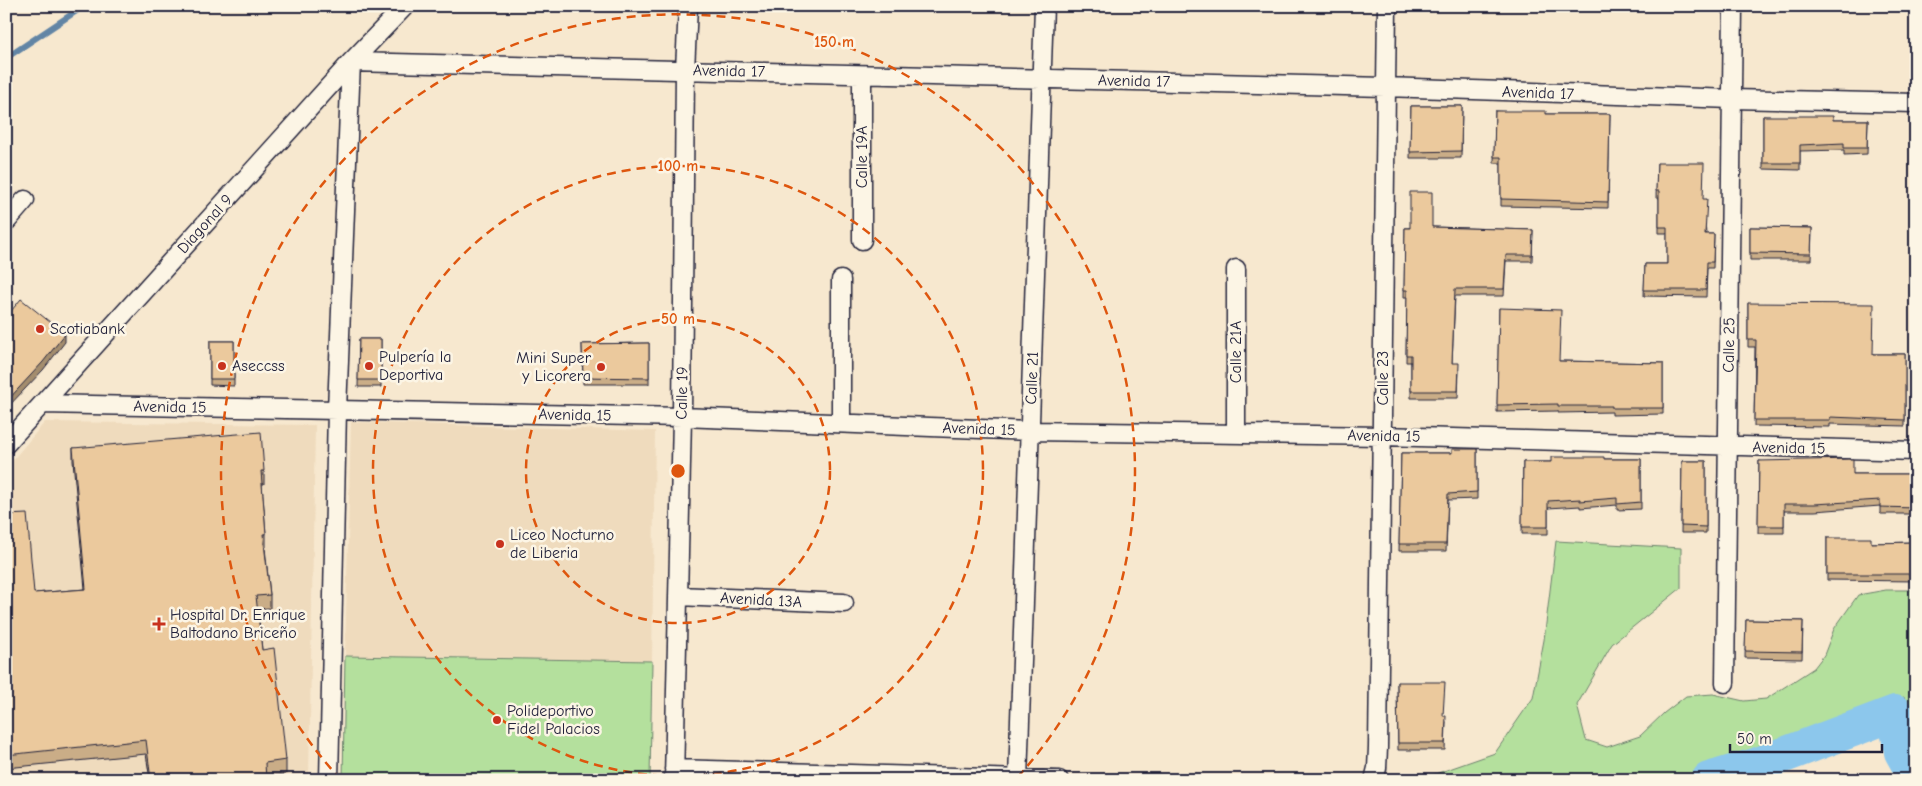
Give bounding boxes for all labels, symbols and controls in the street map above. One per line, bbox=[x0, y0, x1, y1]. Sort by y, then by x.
text: 150 m bbox=[814, 33, 854, 51]
street label: Avenida 17 bbox=[693, 61, 766, 81]
street label: Avenida 17 bbox=[1098, 71, 1171, 91]
street label: Avenida 17 bbox=[1502, 83, 1575, 103]
street label: Calle 19A bbox=[853, 126, 871, 188]
text: 100 m bbox=[658, 157, 698, 175]
street label: Diagonal 9 bbox=[174, 191, 236, 257]
text: 50 m bbox=[661, 310, 695, 328]
street label: Calle 25 bbox=[1720, 317, 1738, 373]
place label: Scotiabank bbox=[50, 320, 125, 338]
street label: Calle 21A bbox=[1227, 321, 1245, 383]
marker: Scotiabank bbox=[34, 323, 46, 335]
place label: Pulpería la Deportiva bbox=[379, 348, 452, 384]
place label: Mini Super y Licorera bbox=[516, 349, 592, 385]
street label: Calle 21 bbox=[1022, 351, 1042, 405]
street label: Calle 23 bbox=[1374, 351, 1392, 405]
place label: Aseccss bbox=[232, 357, 285, 375]
marker: Aseccss bbox=[216, 360, 228, 372]
marker: Pulpería la Deportiva bbox=[363, 360, 375, 372]
marker: Mini Super y Licorera bbox=[595, 361, 607, 373]
street label: Calle 19 bbox=[673, 366, 691, 420]
street label: Avenida 15 bbox=[133, 397, 207, 417]
street label: Avenida 15 bbox=[538, 405, 612, 425]
street label: Avenida 15 bbox=[942, 419, 1016, 439]
street label: Avenida 15 bbox=[1347, 426, 1421, 446]
street label: Avenida 15 bbox=[1752, 438, 1826, 458]
centre of rings bbox=[669, 462, 687, 480]
place label: Liceo Nocturno de Liberia bbox=[510, 526, 614, 562]
marker: Liceo Nocturno de Liberia bbox=[494, 538, 506, 550]
street label: Avenida 13A bbox=[720, 589, 802, 611]
place label: Hospital Dr. Enrique Baltodano Briceño bbox=[170, 606, 305, 642]
marker: Hospital Dr. Enrique Baltodano Briceño bbox=[152, 617, 166, 631]
place label: Polideportivo Fidel Palacios bbox=[507, 702, 600, 738]
marker: Polideportivo Fidel Palacios bbox=[491, 714, 503, 726]
scale bar bbox=[1730, 721, 1882, 753]
text: 50 m bbox=[1737, 730, 1772, 748]

